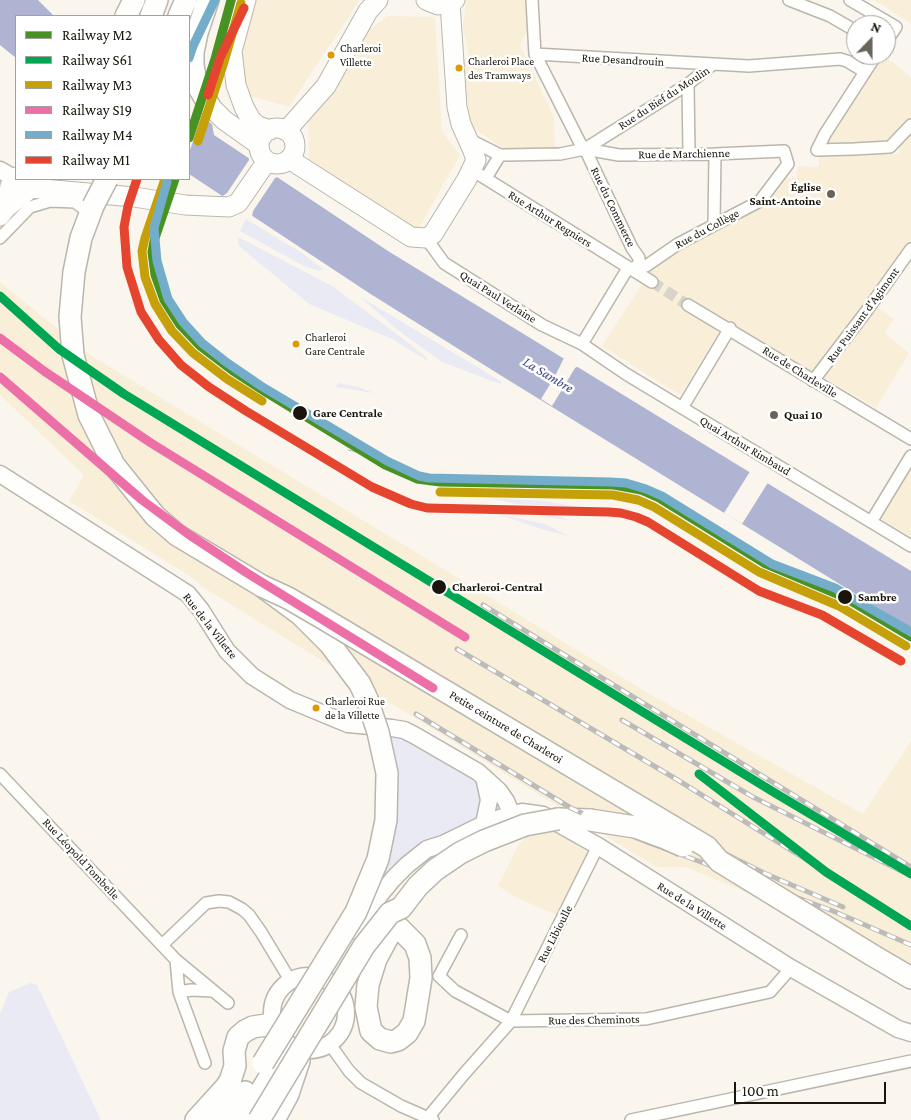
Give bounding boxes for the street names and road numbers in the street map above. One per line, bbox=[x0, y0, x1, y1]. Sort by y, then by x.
street label: Rue Desandrouin bbox=[581, 51, 665, 69]
street label: Rue du Bief du Moulin bbox=[616, 63, 712, 133]
street label: Rue de Marchienne bbox=[638, 146, 730, 162]
street label: Rue du Commerce bbox=[587, 165, 639, 249]
street label: Rue Arthur Regniers bbox=[505, 187, 595, 251]
street label: Rue du Collège bbox=[672, 206, 742, 252]
street label: Rue Puissant d'Agimont bbox=[824, 265, 902, 365]
street label: Quai Paul Verlaine bbox=[457, 268, 539, 326]
street label: Rue de Charleville bbox=[760, 343, 840, 401]
street label: Quai Arthur Rimbaud bbox=[697, 413, 793, 479]
street label: Rue de la Villette bbox=[180, 590, 240, 662]
street label: Petite ceinture de Charleroi bbox=[447, 687, 565, 767]
street label: Rue Léopold Tombelle bbox=[40, 815, 122, 903]
street label: Rue de la Villette bbox=[654, 879, 730, 933]
street label: Rue Libioulle bbox=[534, 903, 576, 965]
street label: Rue des Cheminots bbox=[548, 1012, 640, 1028]

